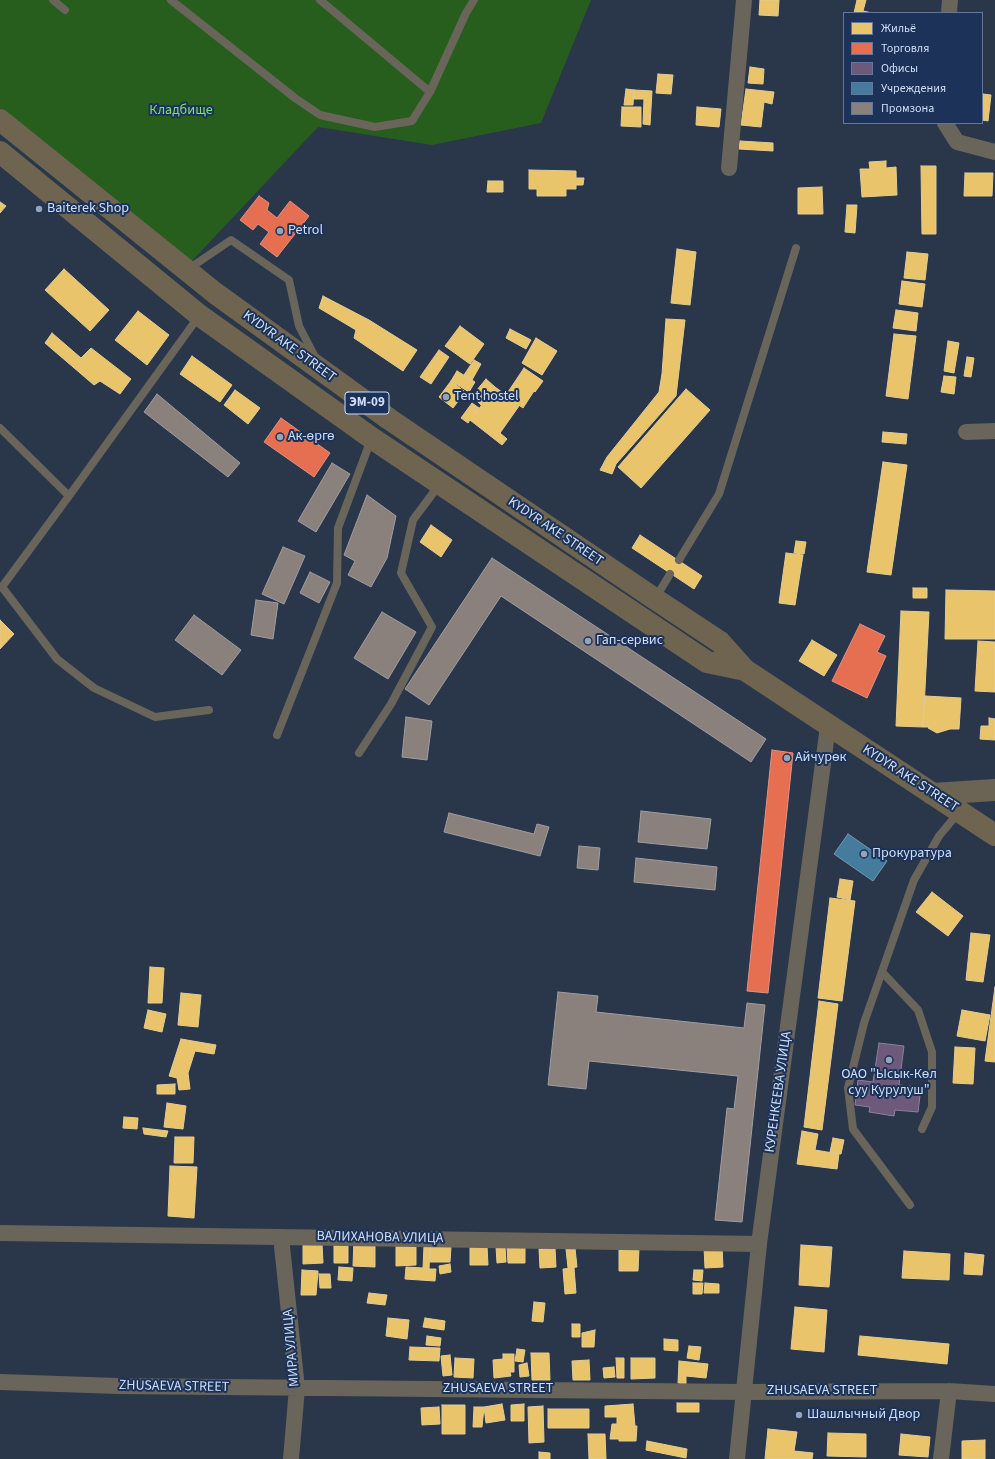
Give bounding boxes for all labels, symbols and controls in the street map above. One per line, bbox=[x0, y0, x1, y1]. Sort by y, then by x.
legend bbox=[843, 12, 983, 124]
text: Жильё bbox=[881, 20, 916, 37]
text: Торговля bbox=[881, 40, 929, 57]
text: Офисы bbox=[881, 60, 918, 77]
text: Учреждения bbox=[881, 80, 946, 97]
text: Промзона bbox=[881, 100, 934, 117]
park label: Кладбище bbox=[149, 103, 213, 119]
place label: Baiterek Shop bbox=[47, 201, 129, 217]
marker: Baiterek Shop bbox=[34, 204, 44, 214]
place label: Petrol bbox=[288, 223, 323, 239]
marker: Petrol bbox=[275, 226, 285, 236]
street label: KYDYR AKE STREET bbox=[239, 308, 339, 386]
place label: Tent hostel bbox=[454, 389, 519, 405]
road number: ЭМ-09 bbox=[345, 392, 389, 414]
marker: Tent hostel bbox=[441, 392, 451, 402]
place label: Ак-өргө bbox=[288, 429, 335, 445]
marker: Ак-өргө bbox=[275, 432, 285, 442]
street label: KYDYR AKE STREET bbox=[504, 494, 606, 570]
place label: Гап-сервис bbox=[596, 633, 663, 649]
marker: Гап-сервис bbox=[583, 636, 593, 646]
street label: KYDYR AKE STREET bbox=[859, 742, 961, 816]
place label: Айчурөк bbox=[795, 750, 847, 766]
marker: Айчурөк bbox=[782, 753, 792, 763]
place label: Прокуратура bbox=[872, 846, 952, 862]
marker: Прокуратура bbox=[859, 849, 869, 859]
street label: КУРЕНКЕЕВА УЛИЦА bbox=[762, 1030, 796, 1154]
marker: ОАО "Ысык-Көл суу Курулуш" bbox=[884, 1055, 894, 1065]
place label: ОАО "Ысык-Көл суу Курулуш" bbox=[841, 1067, 937, 1100]
street label: ВАЛИХАНОВА УЛИЦА bbox=[316, 1228, 444, 1248]
street label: МИРА УЛИЦА bbox=[280, 1308, 304, 1388]
street label: ZHUSAEVA STREET bbox=[119, 1378, 229, 1396]
street label: ZHUSAEVA STREET bbox=[443, 1381, 553, 1397]
street label: ZHUSAEVA STREET bbox=[767, 1383, 877, 1399]
place label: Шашлычный Двор bbox=[807, 1407, 920, 1423]
marker: Шашлычный Двор bbox=[794, 1410, 804, 1420]

